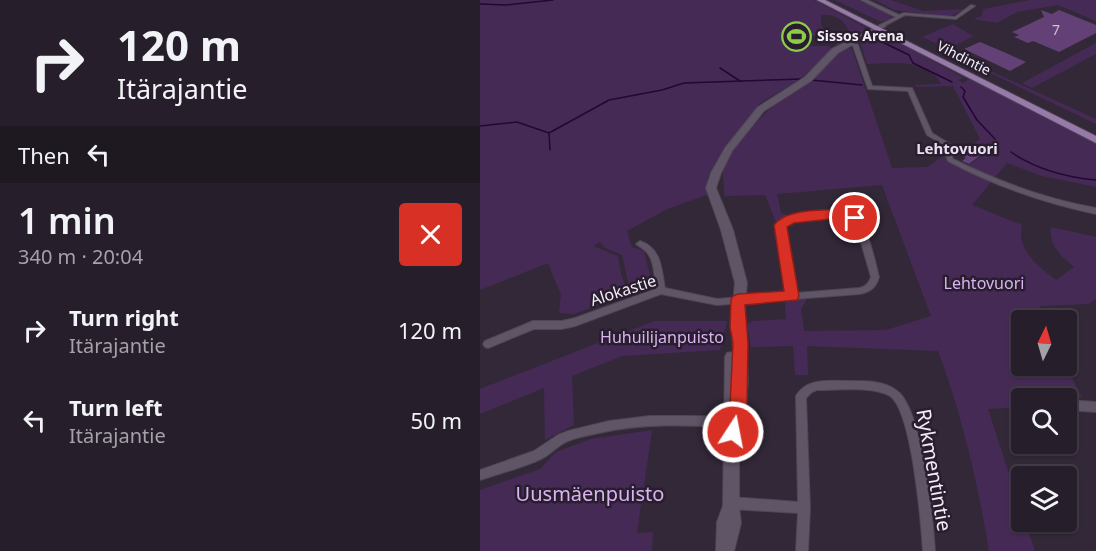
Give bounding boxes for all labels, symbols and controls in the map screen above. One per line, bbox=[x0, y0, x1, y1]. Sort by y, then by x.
text: 120 m bbox=[117, 16, 241, 73]
sports icon: Sissos Arena bbox=[780, 20, 812, 52]
house number: 7 bbox=[1052, 20, 1060, 39]
icon: right bbox=[18, 24, 96, 102]
place label: Sissos Arena bbox=[817, 26, 904, 45]
street label: Vihdintie bbox=[934, 36, 995, 79]
text: Itärajantie bbox=[117, 70, 248, 107]
icon: left bbox=[82, 138, 115, 171]
district label: Lehtovuori bbox=[916, 138, 998, 158]
text: Then bbox=[18, 140, 70, 170]
pin bbox=[829, 192, 880, 243]
text: 1 min bbox=[18, 196, 116, 245]
icon: arrive bbox=[838, 201, 871, 234]
button: close bbox=[399, 203, 462, 266]
text: 340 m · 20:04 bbox=[18, 243, 143, 270]
street label: Alokastie bbox=[587, 269, 659, 311]
park label: Lehtovuori bbox=[944, 272, 1024, 294]
text: Turn right bbox=[69, 302, 179, 332]
north arrow bbox=[1011, 310, 1077, 376]
map controls bbox=[1011, 310, 1077, 532]
icon: right bbox=[18, 314, 51, 347]
text: 120 m bbox=[398, 315, 462, 345]
park label: Huhuilijanpuisto bbox=[600, 326, 724, 348]
text: Itärajantie bbox=[69, 332, 166, 359]
button: search bbox=[1011, 388, 1077, 454]
text: Turn left bbox=[69, 392, 163, 422]
position arrow bbox=[701, 400, 765, 464]
icon: left bbox=[18, 404, 51, 437]
text: 50 m bbox=[411, 405, 462, 435]
street label: Rykmentintie bbox=[910, 406, 959, 533]
text: Itärajantie bbox=[69, 422, 166, 449]
button: layers bbox=[1011, 466, 1077, 532]
park label: Uusmäenpuisto bbox=[516, 480, 664, 507]

